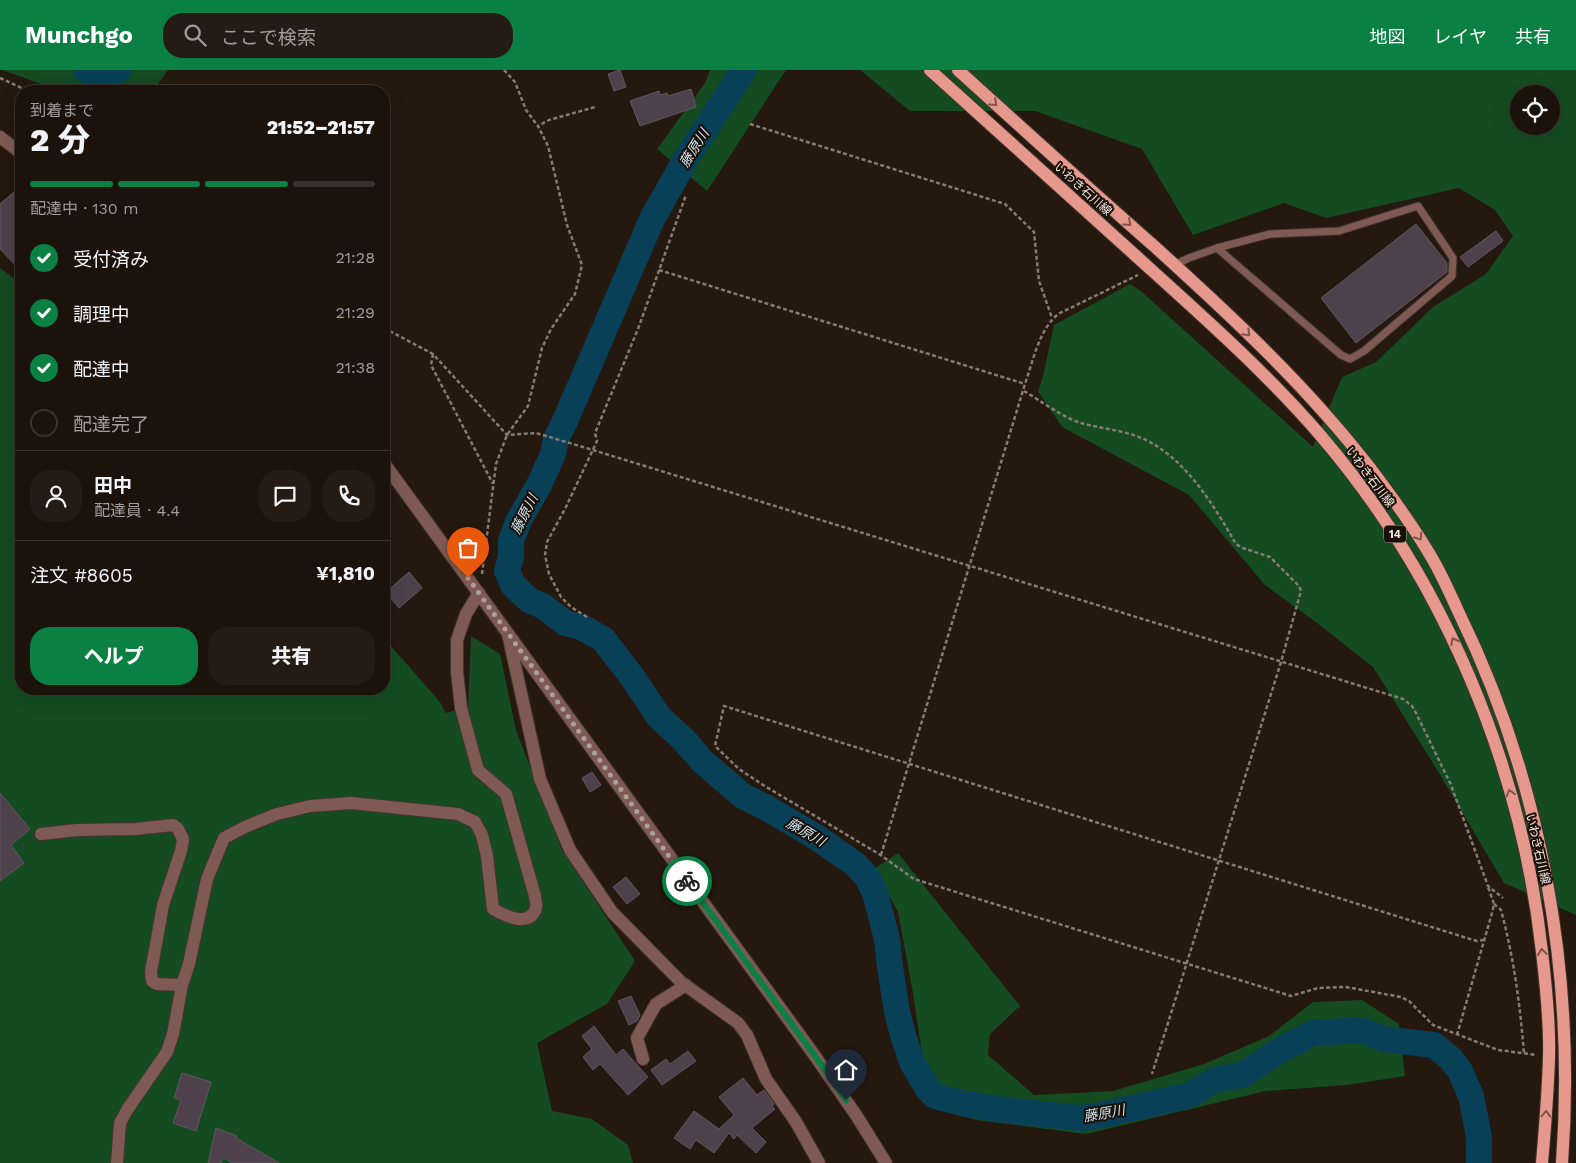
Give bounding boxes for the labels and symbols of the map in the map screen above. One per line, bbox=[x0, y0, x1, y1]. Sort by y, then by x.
one-way arrow bbox=[988, 97, 997, 106]
water label: 藤原川 bbox=[676, 124, 713, 170]
street label: いわき石川線 bbox=[1052, 160, 1114, 218]
one-way arrow bbox=[1122, 217, 1131, 226]
one-way arrow bbox=[1241, 327, 1250, 336]
street label: いわき石川線 bbox=[1343, 444, 1397, 510]
water label: 藤原川 bbox=[507, 490, 542, 536]
road number: 14 bbox=[1384, 526, 1406, 542]
pin bbox=[447, 527, 489, 578]
one-way arrow bbox=[1413, 532, 1422, 541]
one-way arrow bbox=[1450, 637, 1460, 646]
one-way arrow bbox=[1506, 790, 1516, 798]
street label: いわき石川線 bbox=[1523, 812, 1553, 886]
water label: 藤原川 bbox=[784, 815, 830, 850]
courier bbox=[662, 856, 712, 906]
one-way arrow bbox=[1537, 948, 1548, 956]
pin bbox=[825, 1049, 867, 1100]
water label: 藤原川 bbox=[1082, 1101, 1128, 1125]
one-way arrow bbox=[1540, 1110, 1551, 1118]

